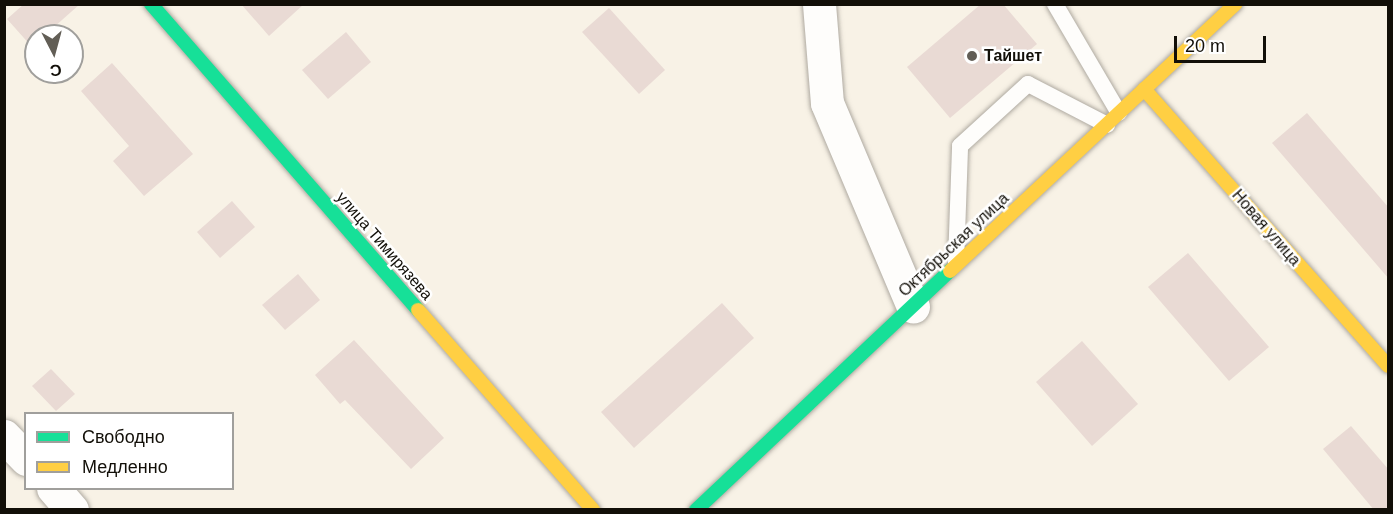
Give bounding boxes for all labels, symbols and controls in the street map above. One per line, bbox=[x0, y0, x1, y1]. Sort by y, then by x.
north arrow bbox=[24, 24, 84, 84]
scale bar bbox=[1177, 24, 1268, 62]
text: 20 m bbox=[1185, 36, 1225, 56]
place label: Тайшет bbox=[984, 46, 1042, 66]
marker: Тайшет bbox=[965, 49, 979, 63]
text: С bbox=[49, 61, 62, 79]
street label: Новая улица bbox=[1228, 186, 1304, 270]
street label: улица Тимирязева bbox=[332, 188, 436, 304]
street label: Октябрьская улица bbox=[895, 189, 1013, 301]
legend bbox=[24, 412, 234, 490]
text: Свободно bbox=[82, 427, 165, 447]
text: Медленно bbox=[82, 457, 168, 477]

